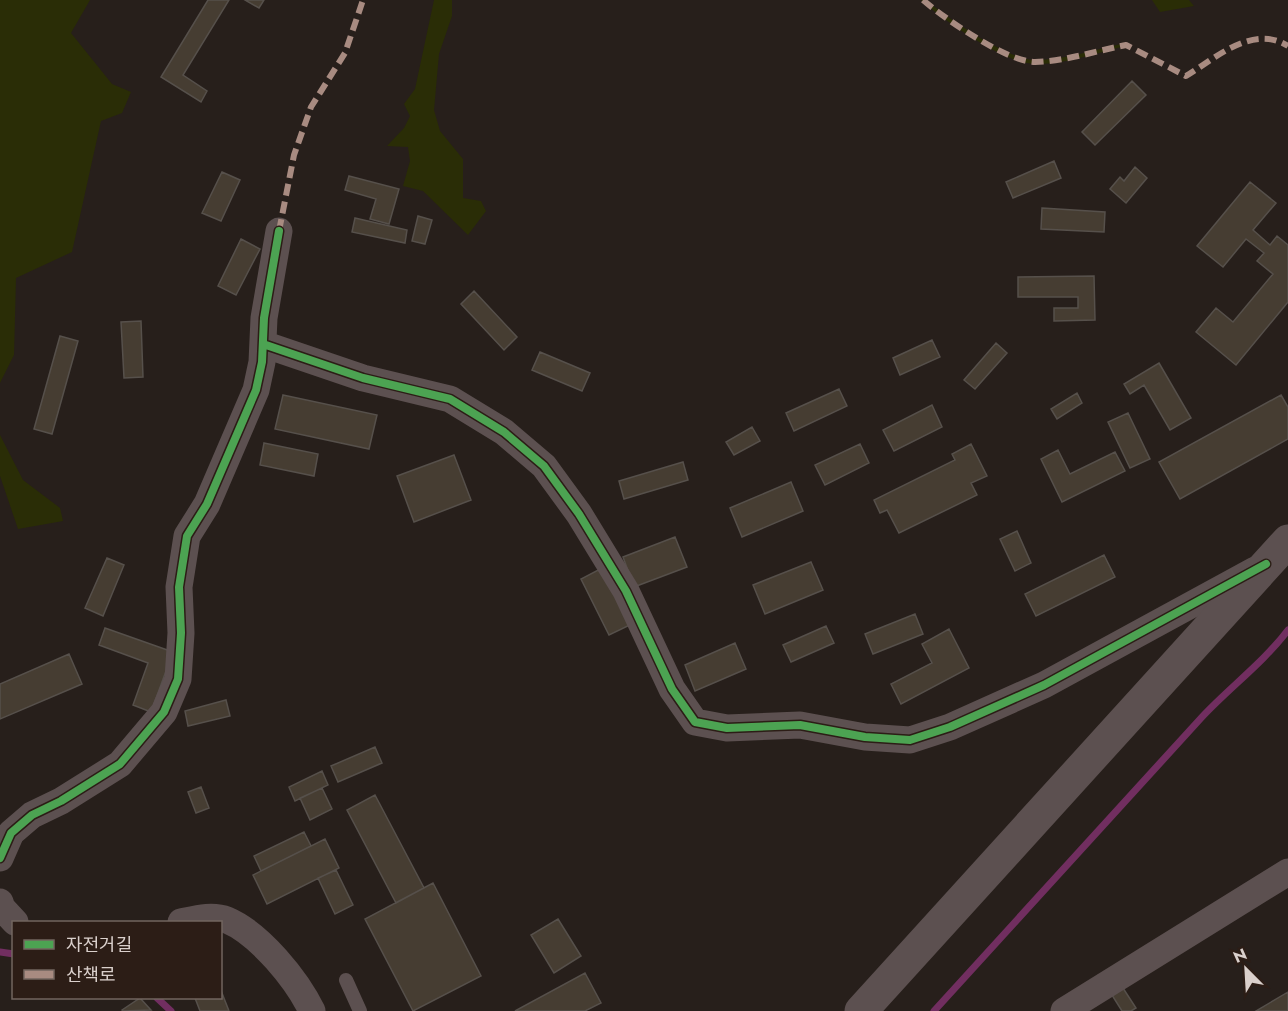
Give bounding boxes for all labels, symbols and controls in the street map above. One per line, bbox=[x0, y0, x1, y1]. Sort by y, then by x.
legend bbox=[12, 921, 222, 999]
text: 자전거길 bbox=[66, 932, 132, 958]
north arrow bbox=[1216, 939, 1276, 999]
text: N bbox=[1230, 943, 1251, 969]
text: 산책로 bbox=[66, 962, 116, 988]

